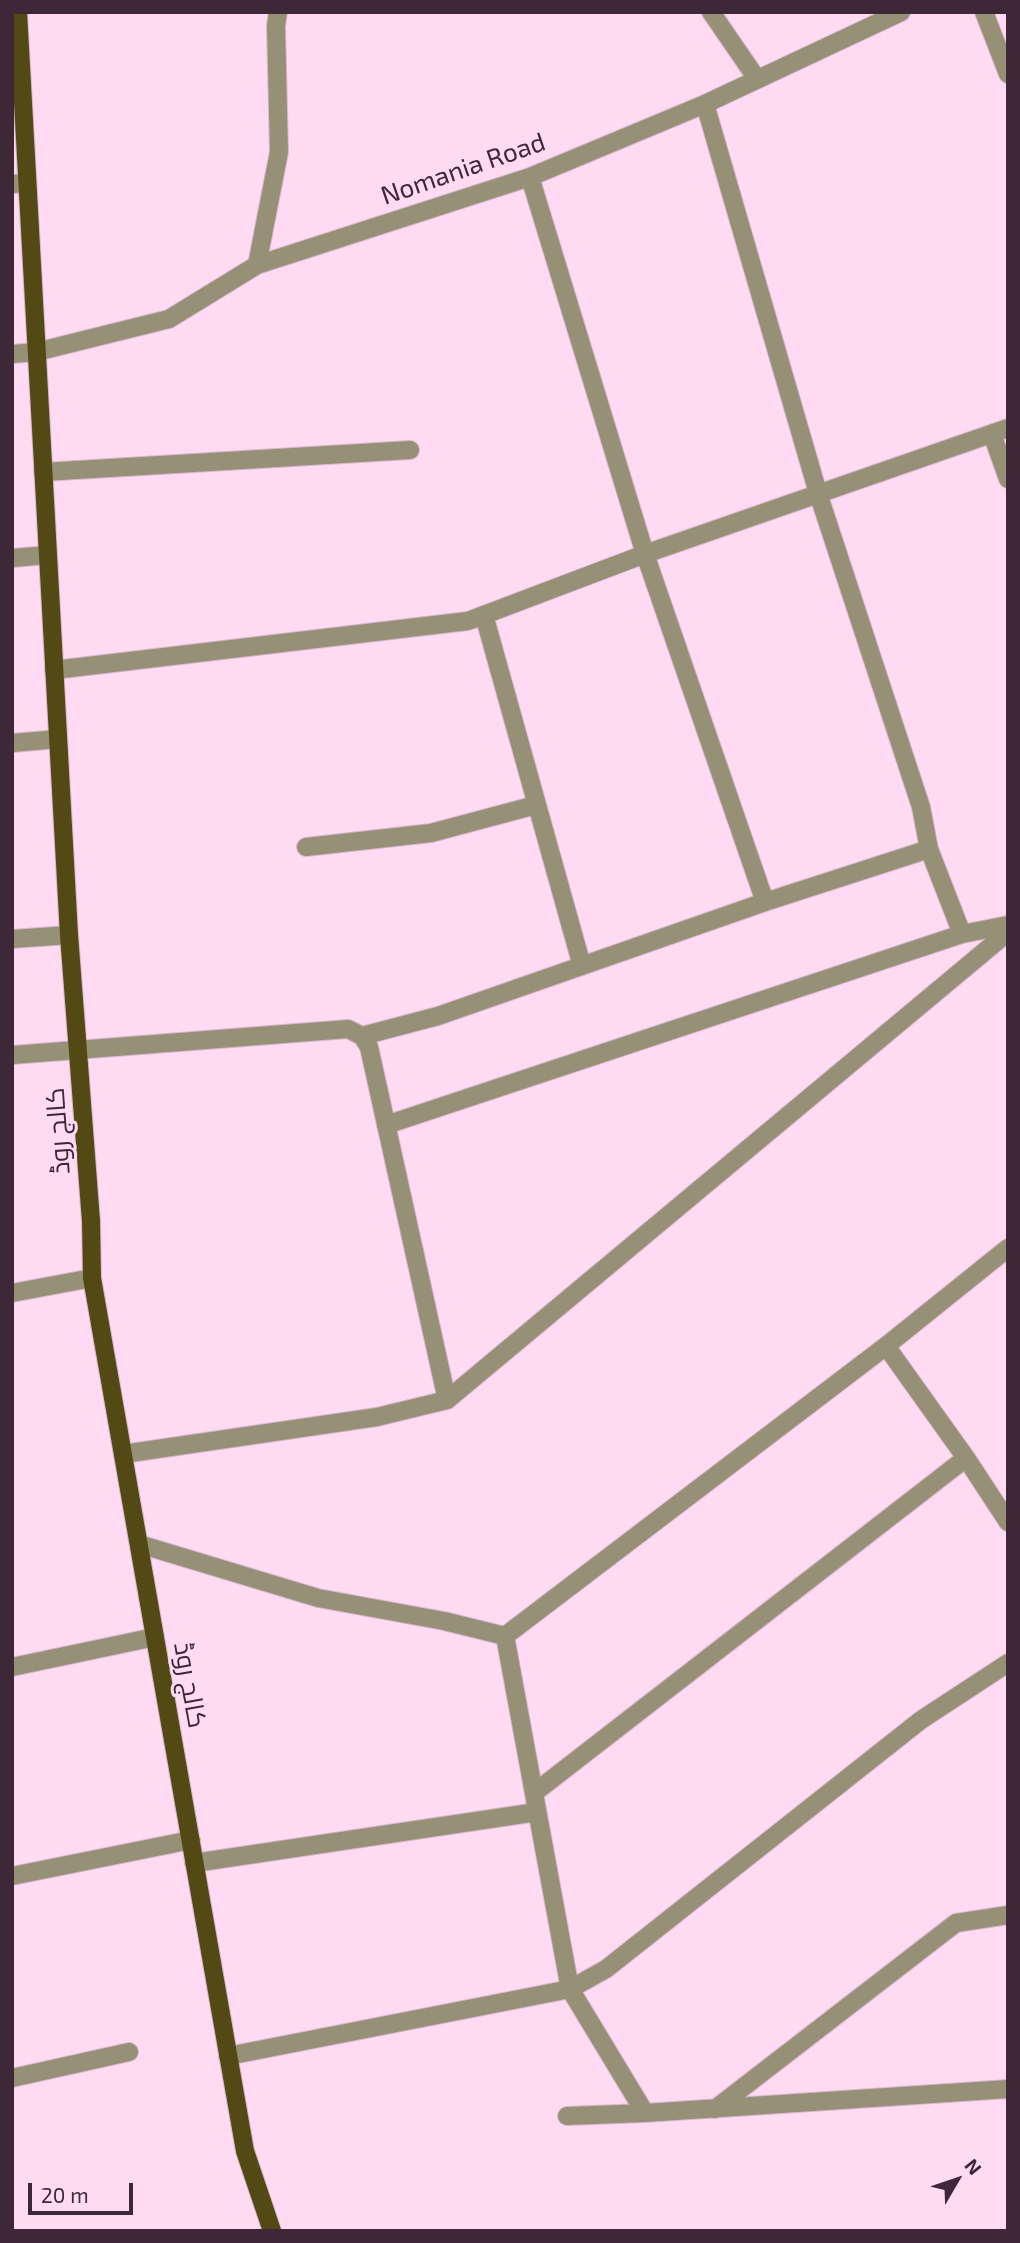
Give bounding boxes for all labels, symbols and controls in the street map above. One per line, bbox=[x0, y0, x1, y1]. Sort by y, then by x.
street label: Nomania Road bbox=[377, 126, 549, 212]
street label: کالج روڈ bbox=[39, 1087, 77, 1175]
street label: کالج روڈ bbox=[167, 1640, 213, 1730]
north arrow bbox=[922, 2145, 992, 2215]
text: N bbox=[960, 2154, 987, 2179]
scale bar bbox=[32, 2170, 136, 2214]
text: 20 m bbox=[41, 2182, 89, 2207]

